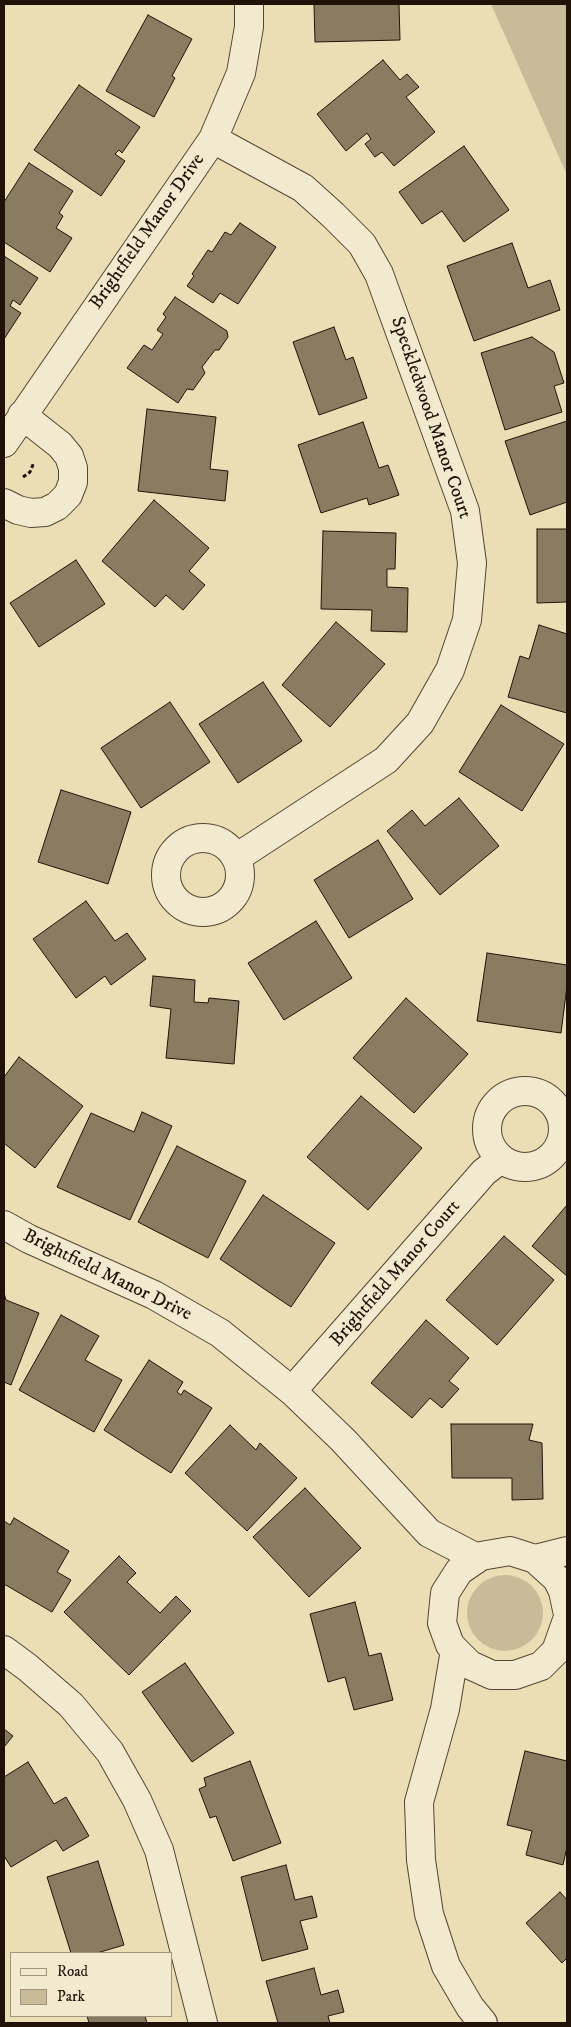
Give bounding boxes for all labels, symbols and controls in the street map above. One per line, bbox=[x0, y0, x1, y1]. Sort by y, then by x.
street label: Brightfield Manor Drive bbox=[86, 150, 210, 314]
street label: Speckledwood Manor Court bbox=[385, 314, 475, 522]
street label: Brightfield Manor Court bbox=[326, 1196, 466, 1352]
street label: Brightfield Manor Drive bbox=[19, 1225, 195, 1327]
legend bbox=[10, 1952, 172, 2017]
text: Road bbox=[57, 1962, 88, 1981]
text: Park bbox=[57, 1987, 85, 2006]

